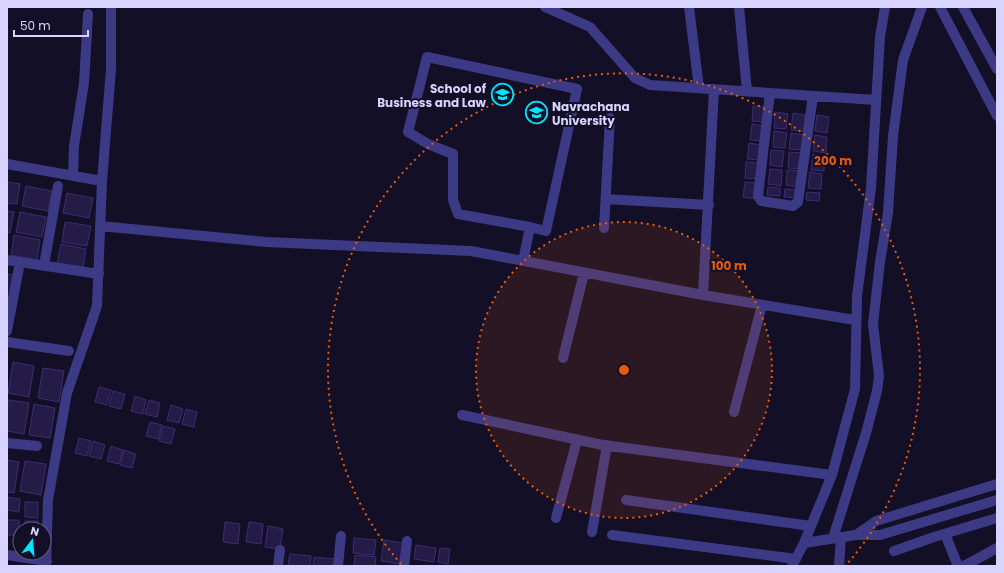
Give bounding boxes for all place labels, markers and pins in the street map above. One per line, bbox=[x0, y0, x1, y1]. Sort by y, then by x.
place label: School of Business and Law bbox=[377, 80, 487, 111]
school or university icon: School of Business and Law bbox=[489, 82, 515, 108]
place label: Navrachana University bbox=[552, 98, 630, 129]
school or university icon: Navrachana University bbox=[524, 100, 550, 126]
centre of rings bbox=[617, 363, 631, 377]

